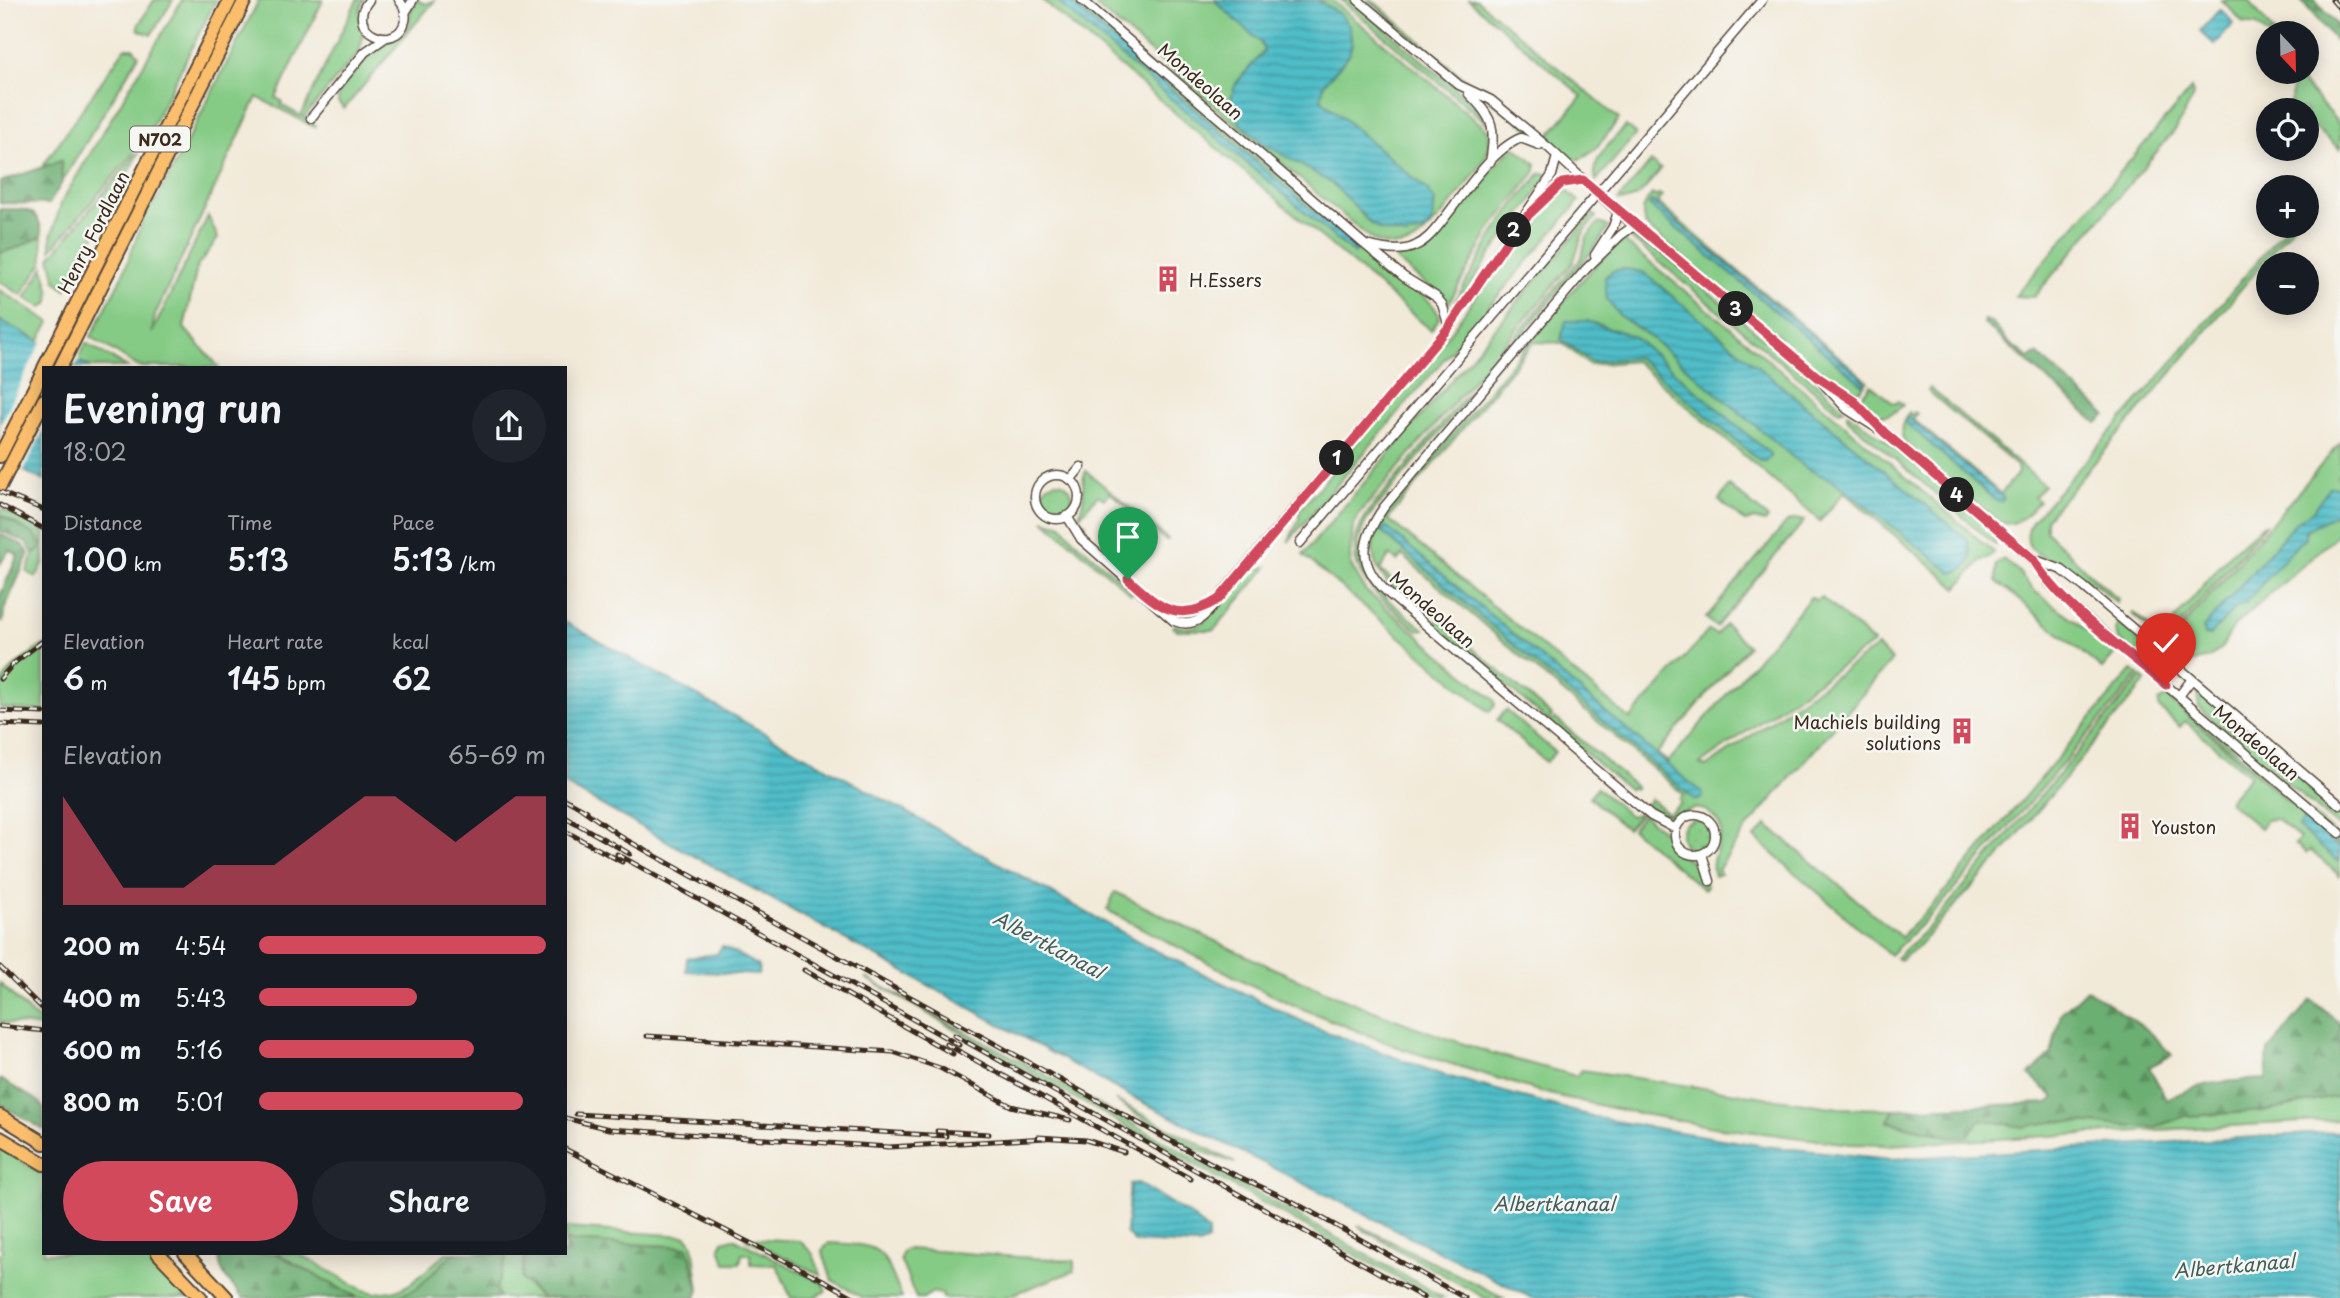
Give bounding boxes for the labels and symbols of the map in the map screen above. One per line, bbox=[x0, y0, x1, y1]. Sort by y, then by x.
north arrow bbox=[2256, 21, 2319, 84]
street label: Mondeolaan bbox=[1152, 36, 1250, 126]
road number: N702 bbox=[130, 127, 190, 152]
street label: Henry Fordlaan bbox=[50, 166, 136, 298]
pin: 2 bbox=[1496, 212, 1532, 247]
building icon: H.Essers bbox=[1153, 264, 1183, 294]
place label: H.Essers bbox=[1189, 266, 1262, 293]
pin: 3 bbox=[1718, 292, 1754, 326]
pin: 1 bbox=[1320, 440, 1354, 476]
pin: 4 bbox=[1940, 477, 1974, 512]
pin bbox=[1098, 507, 1158, 579]
street label: Mondeolaan bbox=[1384, 564, 1482, 654]
pin bbox=[2136, 613, 2196, 685]
street label: Mondeolaan bbox=[2208, 698, 2306, 786]
place label: Machiels building solutions bbox=[1794, 708, 1941, 756]
building icon: Machiels building solutions bbox=[1947, 716, 1977, 746]
building icon: Youston bbox=[2115, 811, 2145, 841]
place label: Youston bbox=[2151, 813, 2216, 840]
water label: Albertkanaal bbox=[989, 903, 1112, 986]
water label: Albertkanaal bbox=[1493, 1189, 1617, 1217]
water label: Albertkanaal bbox=[2172, 1246, 2298, 1284]

